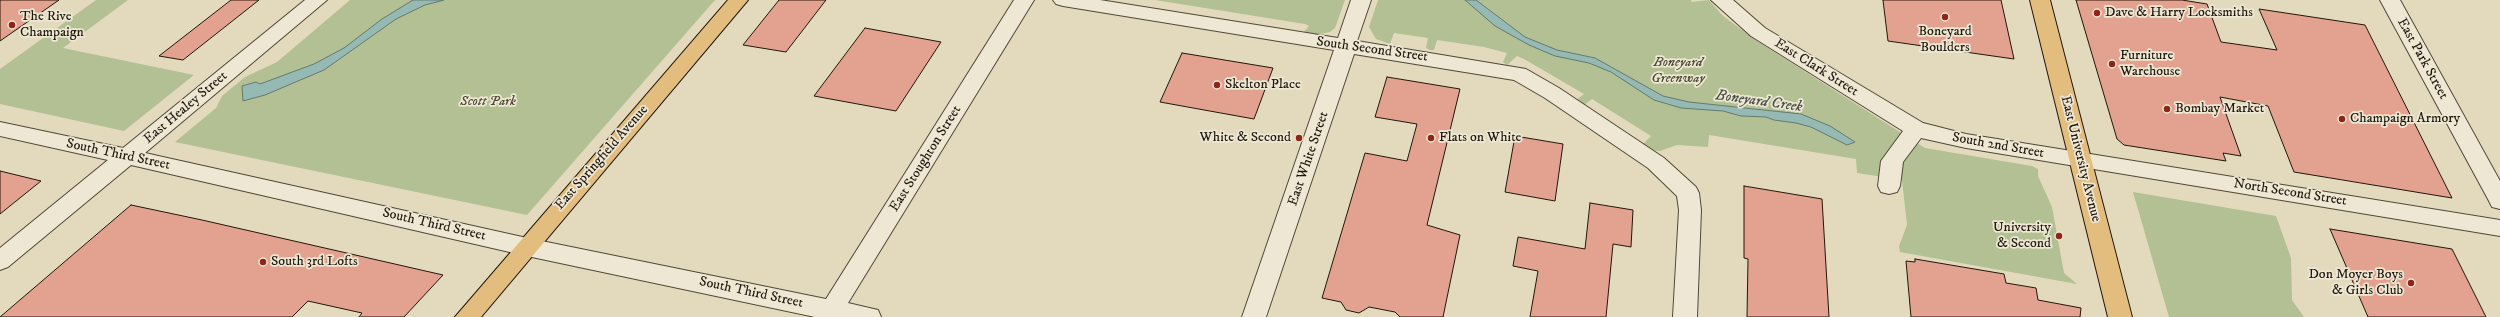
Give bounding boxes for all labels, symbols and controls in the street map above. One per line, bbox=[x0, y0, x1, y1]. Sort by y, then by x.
place label: Dave & Harry Locksmiths bbox=[2105, 5, 2253, 21]
marker: Dave & Harry Locksmiths bbox=[2092, 8, 2102, 18]
place label: The Rive Champaign bbox=[20, 9, 84, 42]
marker: Boneyard Boulders bbox=[1940, 12, 1950, 22]
street label: East Park Street bbox=[2393, 15, 2451, 103]
marker: The Rive Champaign bbox=[7, 20, 17, 30]
place label: Boneyard Boulders bbox=[1918, 24, 1972, 56]
street label: South Second Street bbox=[1315, 34, 1429, 66]
street label: East Clark Street bbox=[1771, 36, 1861, 100]
place label: Furniture Warehouse bbox=[2120, 48, 2180, 80]
park label: Boneyard Greenway bbox=[1651, 55, 1705, 88]
marker: Furniture Warehouse bbox=[2107, 59, 2117, 69]
street label: East Healey Street bbox=[141, 68, 231, 148]
place label: Skelton Place bbox=[1225, 77, 1301, 93]
marker: Skelton Place bbox=[1212, 80, 1222, 90]
water label: Boneyard Creek bbox=[1715, 87, 1803, 117]
park label: Scott Park bbox=[460, 94, 516, 110]
street label: East University Avenue bbox=[2056, 94, 2104, 224]
place label: Bombay Market bbox=[2175, 101, 2264, 117]
street label: East Springfield Avenue bbox=[552, 102, 652, 214]
street label: East Stoughton Street bbox=[886, 103, 966, 215]
marker: Bombay Market bbox=[2162, 104, 2172, 114]
street label: East White Street bbox=[1285, 110, 1333, 208]
place label: Champaign Armory bbox=[2350, 111, 2460, 127]
marker: Champaign Armory bbox=[2337, 114, 2347, 124]
place label: White & Second bbox=[1200, 130, 1291, 146]
place label: Flats on White bbox=[1439, 130, 1521, 146]
street label: South 2nd Street bbox=[1951, 130, 2045, 162]
marker: White & Second bbox=[1294, 133, 1304, 143]
marker: Flats on White bbox=[1426, 133, 1436, 143]
street label: South Third Street bbox=[65, 136, 171, 174]
street label: North Second Street bbox=[2232, 176, 2348, 210]
street label: South Third Street bbox=[381, 205, 487, 245]
place label: University & Second bbox=[1993, 220, 2051, 252]
marker: University & Second bbox=[2054, 231, 2064, 241]
place label: South 3rd Lofts bbox=[271, 254, 358, 270]
marker: South 3rd Lofts bbox=[258, 257, 268, 267]
place label: Don Moyer Boys & Girls Club bbox=[2308, 267, 2403, 300]
street label: South Third Street bbox=[698, 274, 804, 312]
marker: Don Moyer Boys & Girls Club bbox=[2406, 278, 2416, 288]

